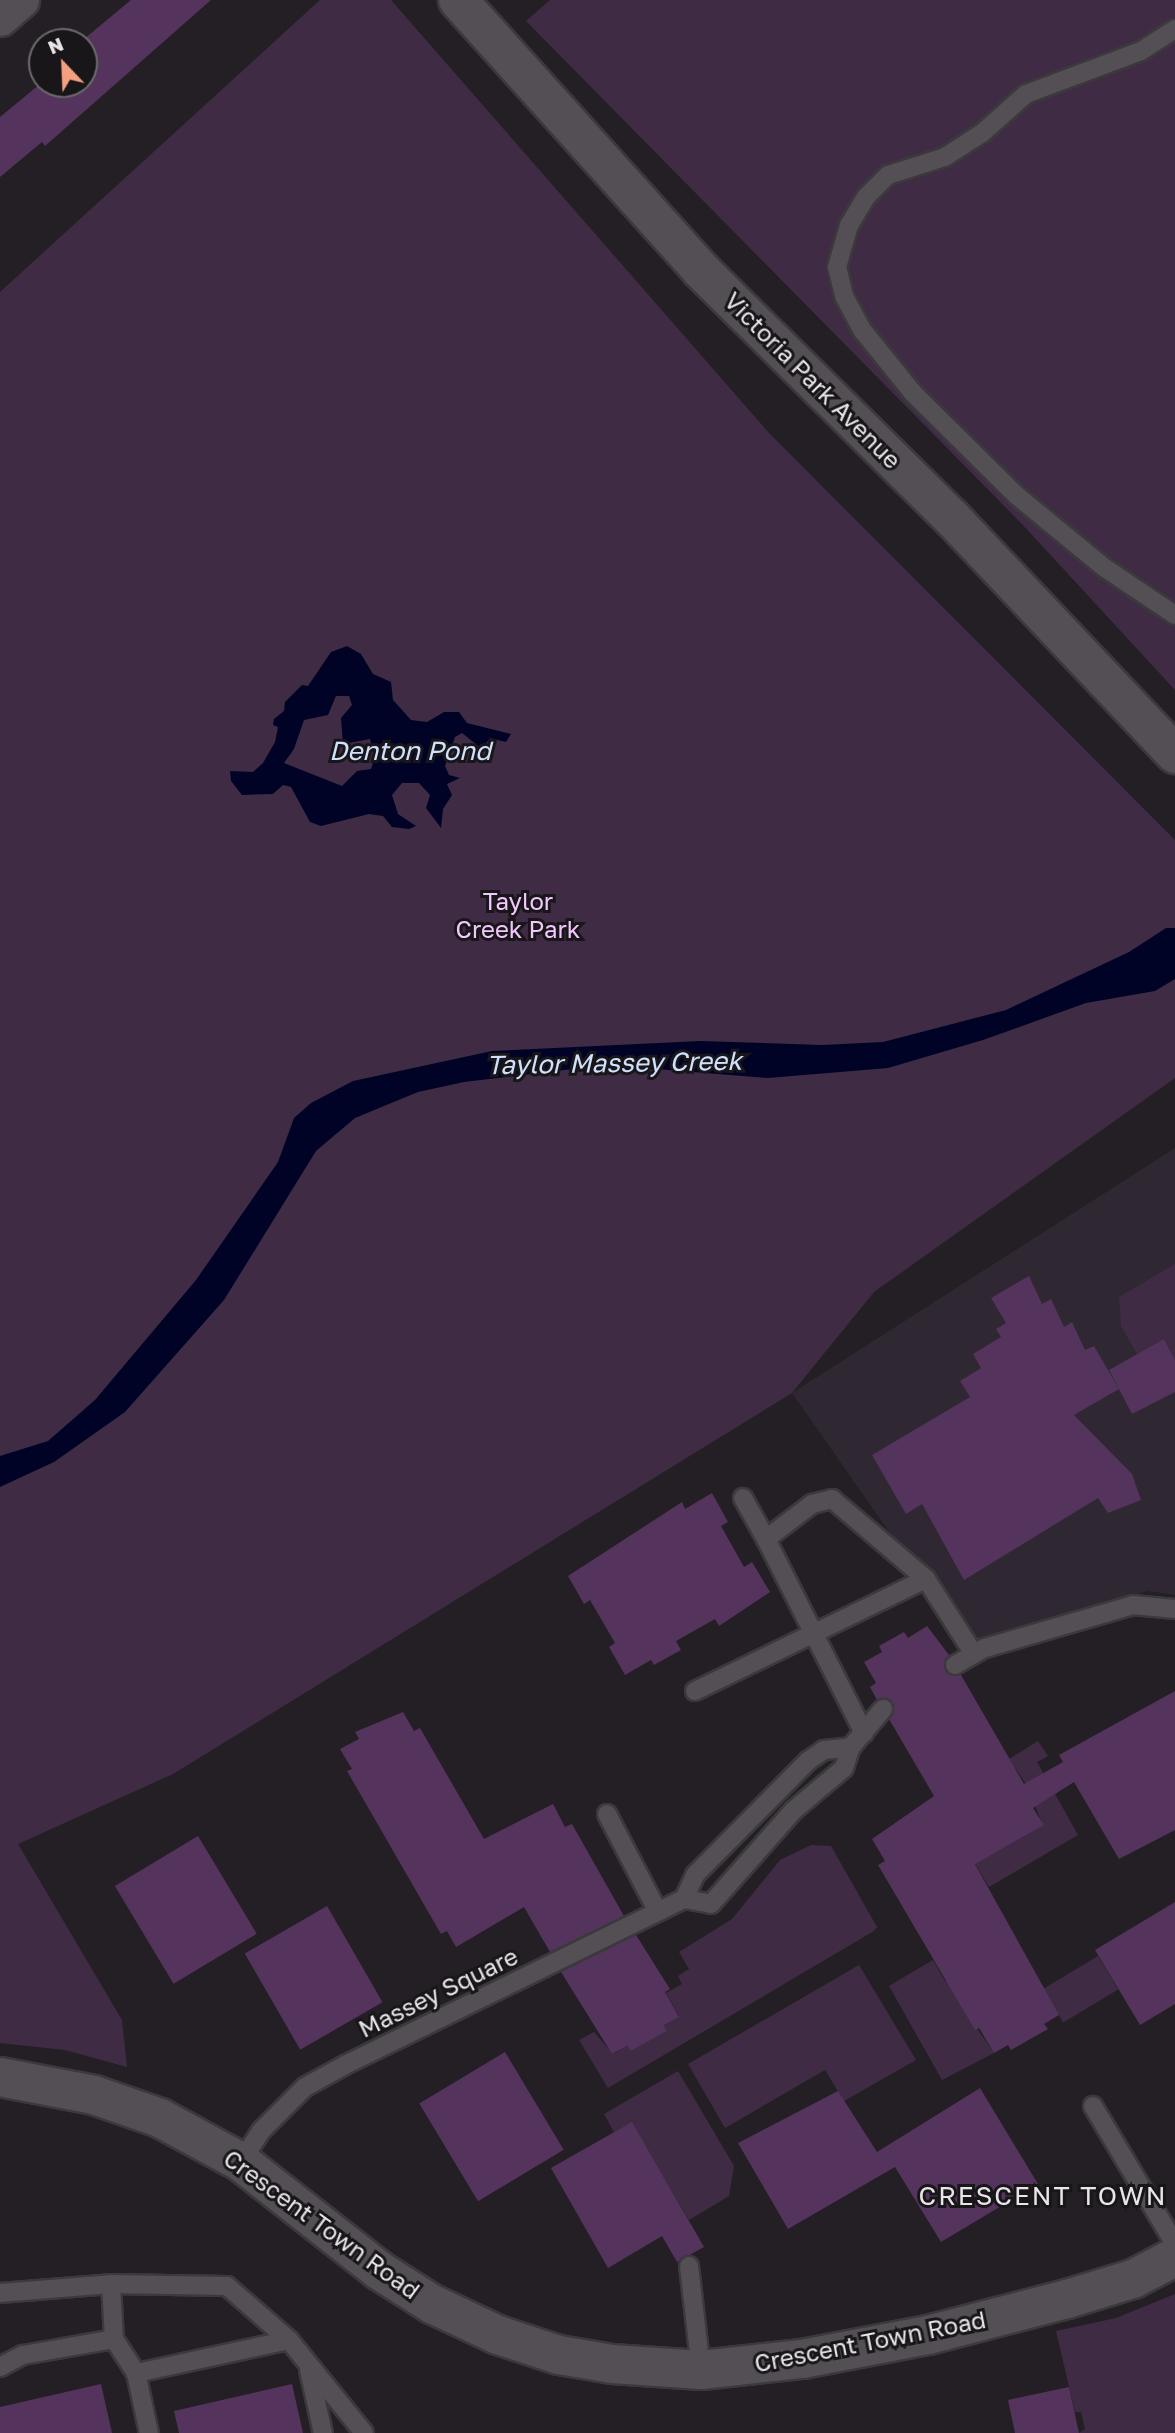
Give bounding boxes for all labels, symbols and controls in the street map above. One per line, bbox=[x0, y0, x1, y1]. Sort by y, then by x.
north arrow bbox=[28, 28, 98, 98]
text: N bbox=[44, 32, 67, 58]
street label: Victoria Park Avenue bbox=[719, 286, 907, 474]
water label: Denton Pond bbox=[329, 735, 491, 767]
park label: Taylor Creek Park bbox=[456, 887, 580, 943]
water label: Taylor Massey Creek bbox=[486, 1045, 742, 1081]
street label: Massey Square bbox=[354, 1941, 522, 2043]
street label: Crescent Town Road bbox=[218, 2143, 426, 2305]
district label: CRESCENT TOWN bbox=[920, 2180, 1166, 2212]
street label: Crescent Town Road bbox=[752, 2304, 988, 2378]

